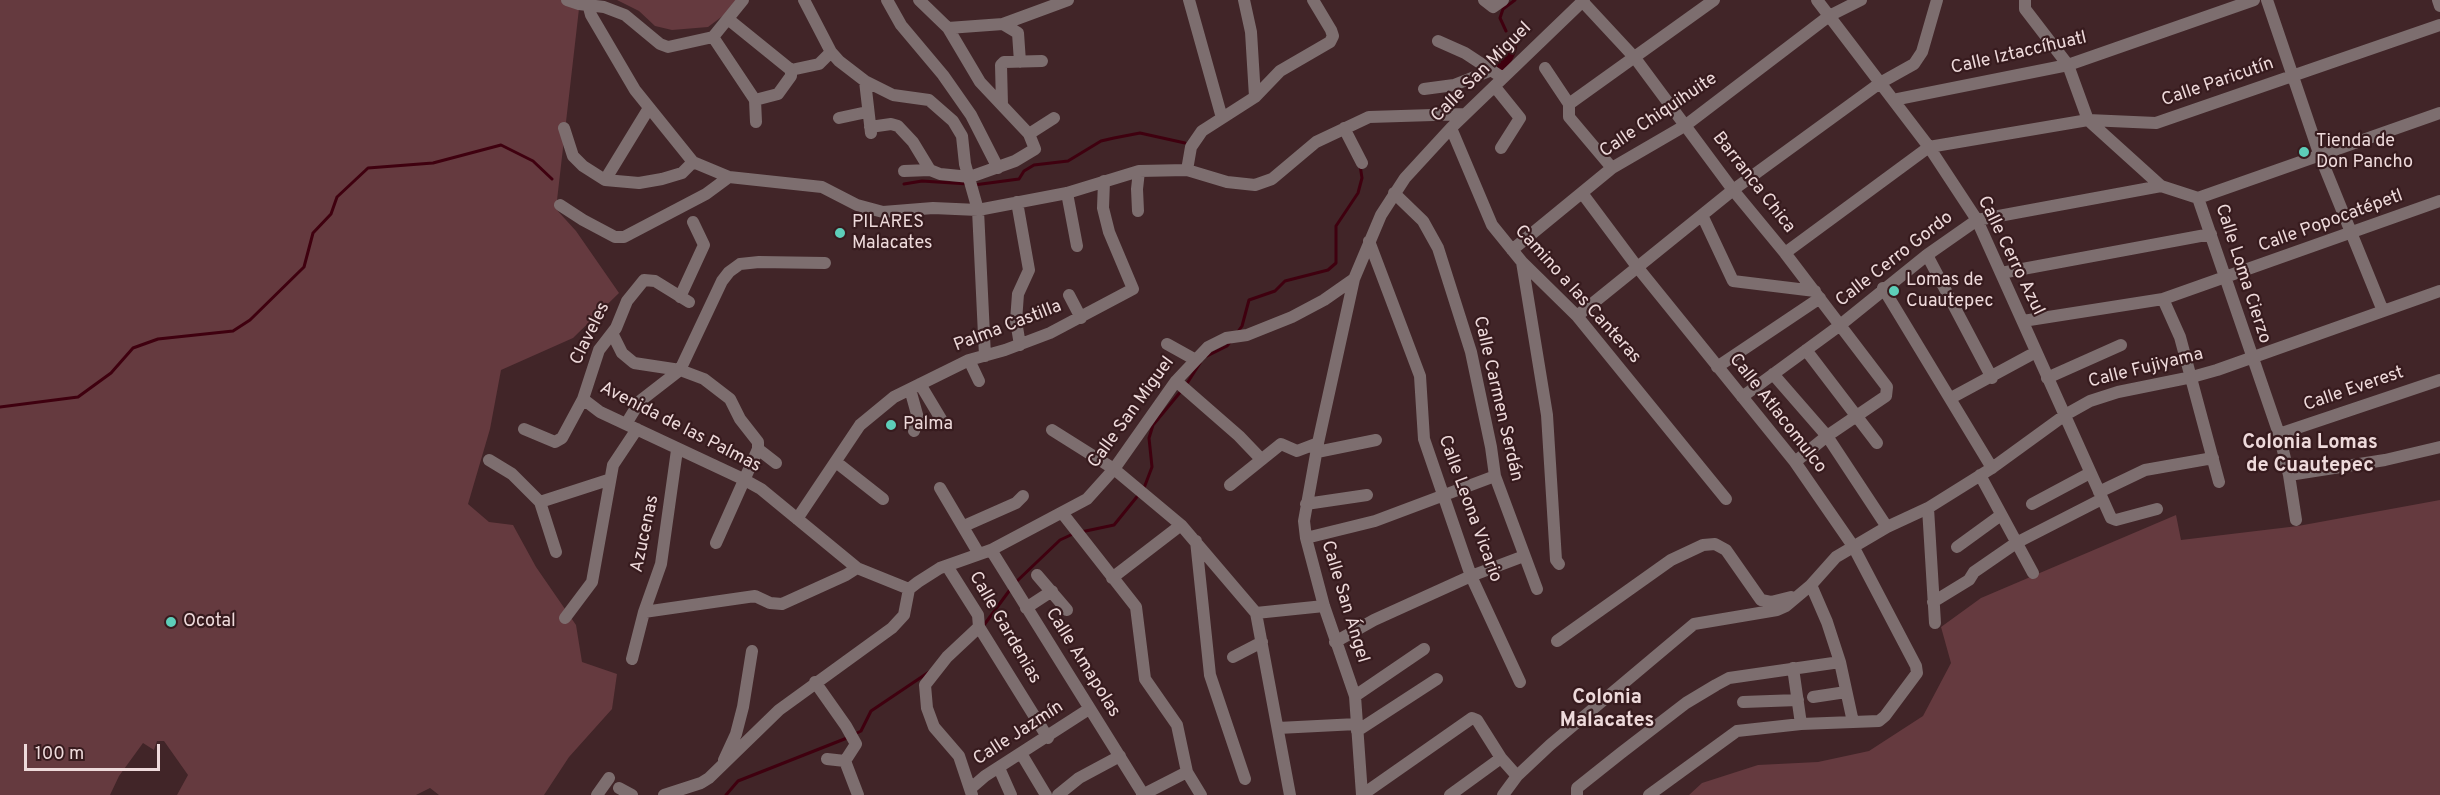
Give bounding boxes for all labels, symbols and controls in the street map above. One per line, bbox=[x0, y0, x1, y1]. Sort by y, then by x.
street label: Calle San Miguel bbox=[1427, 18, 1537, 128]
street label: Calle Iztaccíhuatl bbox=[1949, 28, 2089, 80]
street label: Calle Paricutín bbox=[2159, 54, 2277, 112]
street label: Calle Chiquihuite bbox=[1596, 69, 1722, 163]
street label: Barranca Chica bbox=[1707, 128, 1799, 238]
place label: Tienda de Don Pancho bbox=[2316, 131, 2413, 174]
marker: Tienda de Don Pancho bbox=[2297, 145, 2311, 159]
street label: Calle Popocatépetl bbox=[2256, 186, 2406, 258]
street label: Calle Cerro Azul bbox=[1972, 193, 2048, 319]
street label: Calle Loma Cierzo bbox=[2209, 202, 2275, 346]
street label: Calle Cerro Gordo bbox=[1832, 208, 1958, 312]
place label: PILARES Malacates bbox=[852, 212, 932, 254]
street label: Camino a las Canteras bbox=[1509, 221, 1645, 369]
marker: PILARES Malacates bbox=[833, 226, 847, 240]
place label: Lomas de Cuautepec bbox=[1906, 270, 1993, 312]
marker: Lomas de Cuautepec bbox=[1887, 284, 1901, 298]
street label: Palma Castilla bbox=[951, 297, 1065, 357]
street label: Claveles bbox=[567, 299, 615, 369]
street label: Calle Carmen Serdán bbox=[1467, 314, 1527, 484]
street label: Calle Fujiyama bbox=[2086, 344, 2206, 394]
street label: Calle Atlacomulco bbox=[1724, 350, 1830, 478]
street label: Calle San Miguel bbox=[1084, 353, 1180, 473]
street label: Calle Everest bbox=[2301, 363, 2407, 417]
street label: Avenida de las Palmas bbox=[596, 378, 764, 478]
place label: Palma bbox=[903, 414, 953, 436]
marker: Palma bbox=[884, 418, 898, 432]
district label: Colonia Lomas de Cuautepec bbox=[2242, 432, 2378, 479]
street label: Calle Leona Vicario bbox=[1432, 433, 1506, 585]
street label: Azucenas bbox=[627, 493, 665, 575]
street label: Calle San Ángel bbox=[1315, 538, 1373, 666]
street label: Calle Gardenias bbox=[963, 568, 1045, 688]
street label: Calle Amapolas bbox=[1040, 604, 1124, 722]
place label: Ocotal bbox=[183, 611, 236, 633]
marker: Ocotal bbox=[164, 615, 178, 629]
district label: Colonia Malacates bbox=[1560, 687, 1654, 734]
street label: Calle Jazmín bbox=[970, 697, 1068, 771]
scale bar bbox=[27, 732, 164, 770]
text: 100 m bbox=[35, 743, 84, 766]

